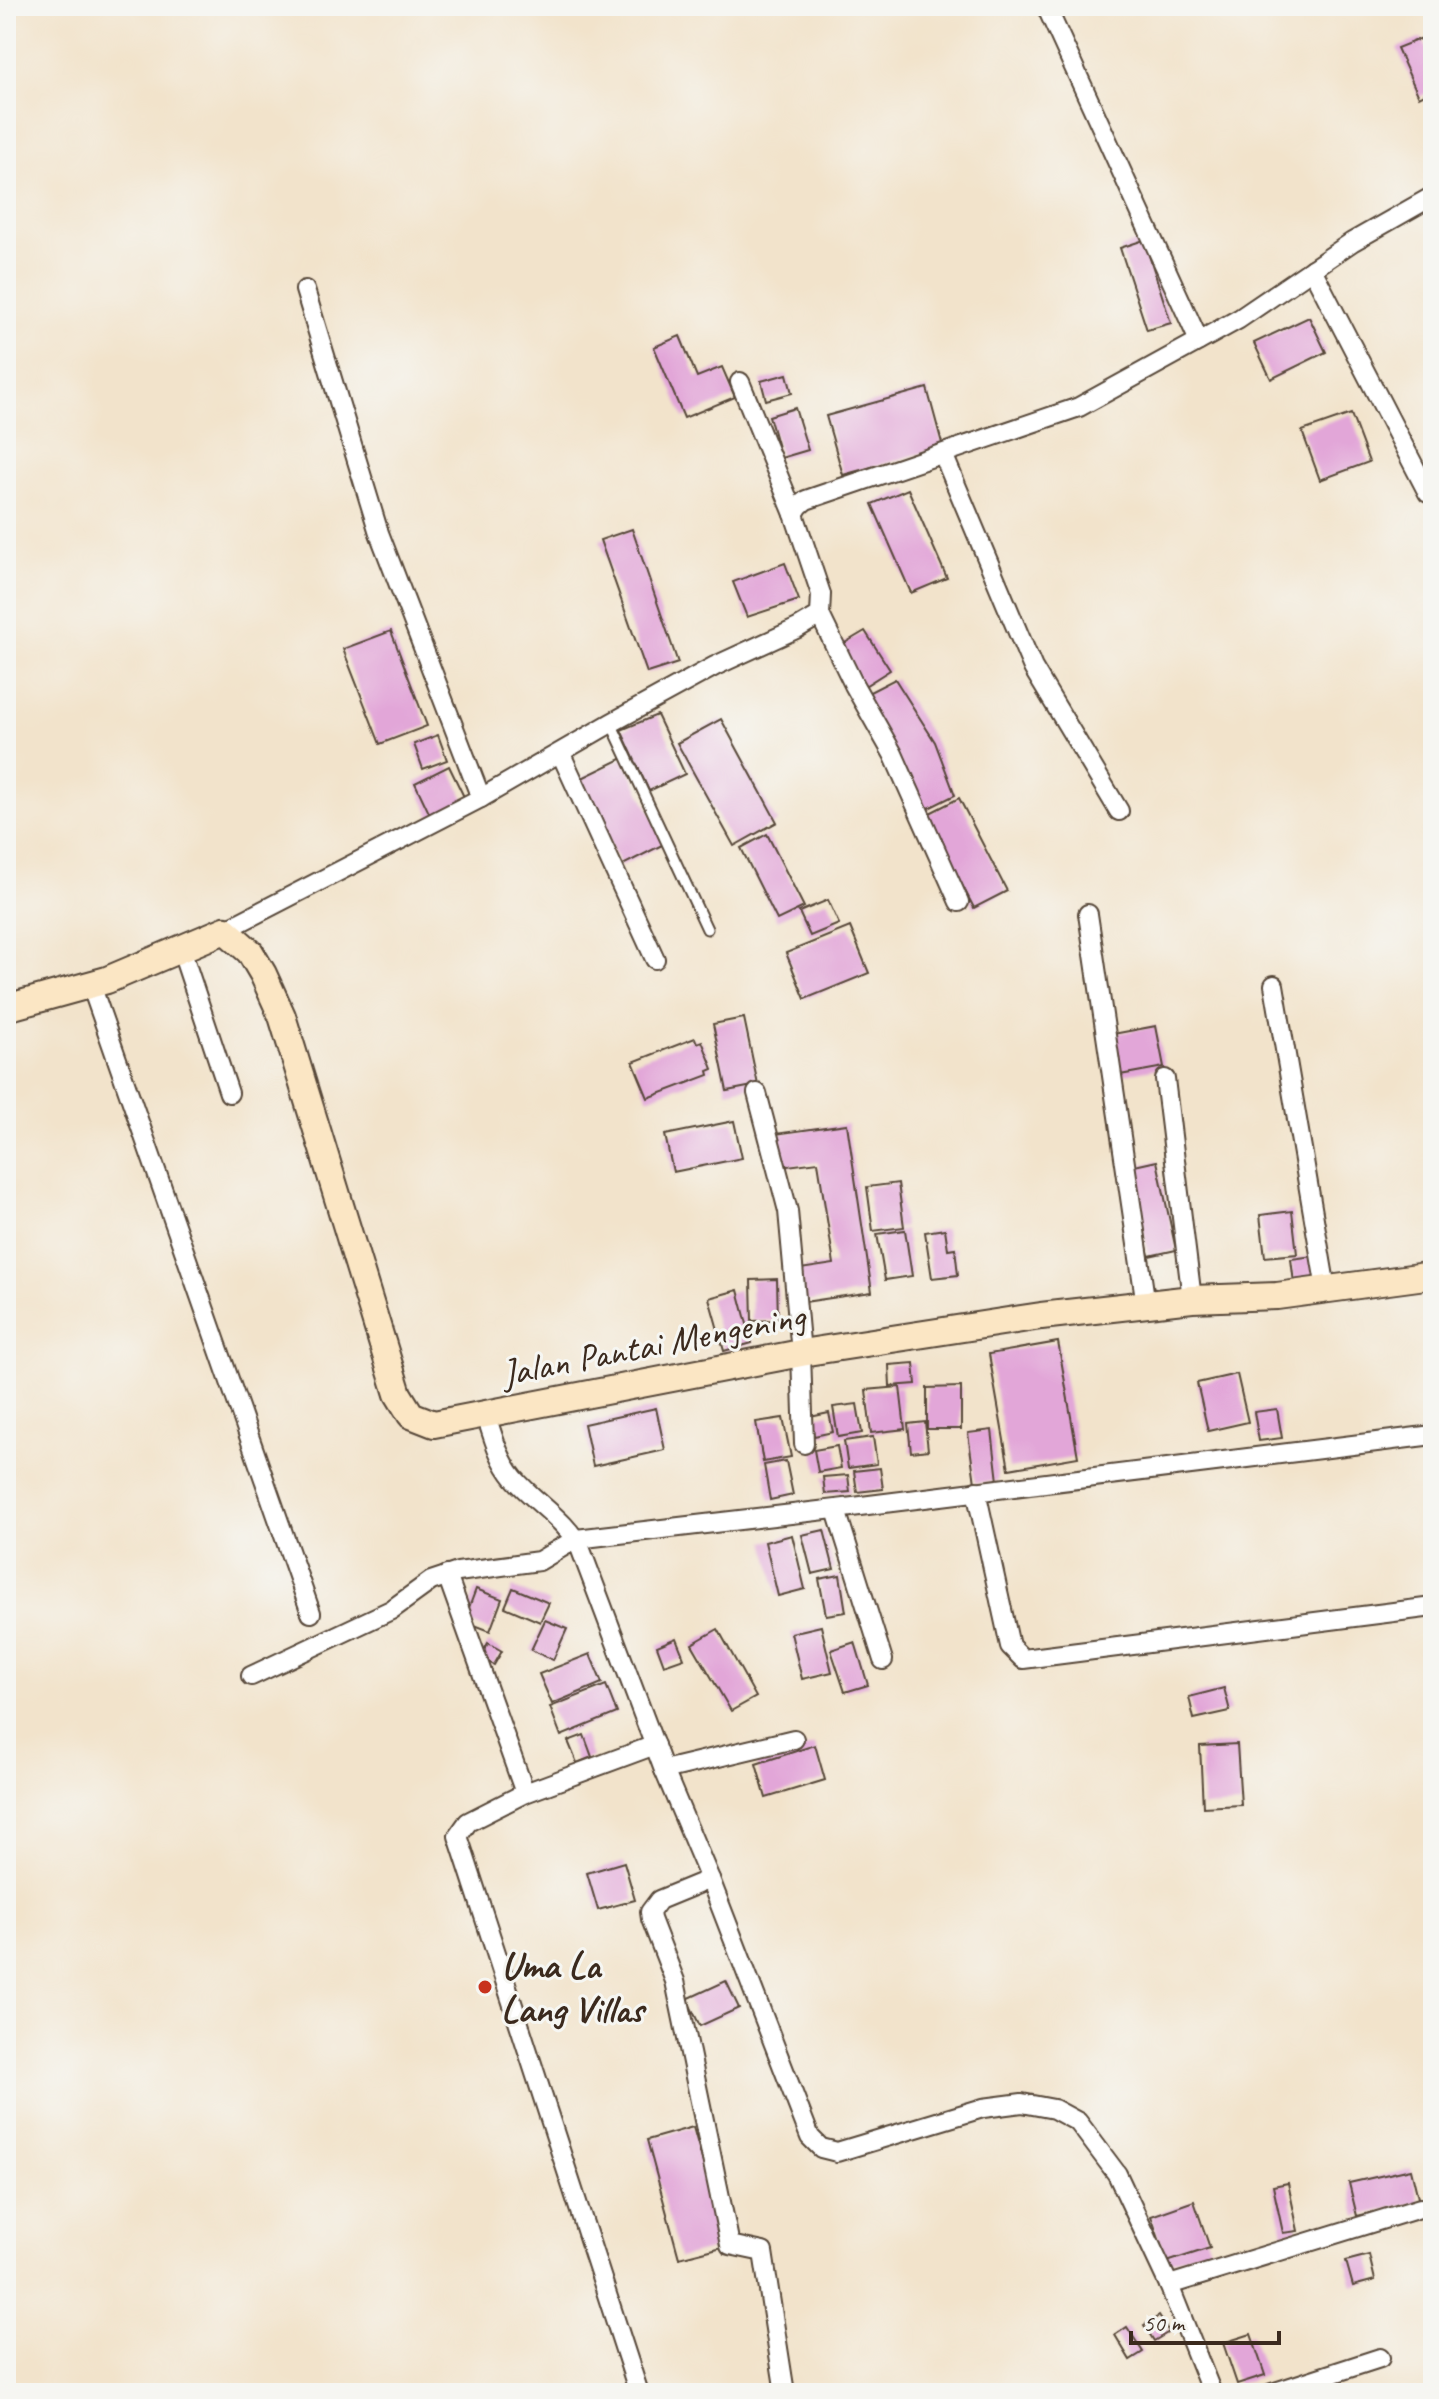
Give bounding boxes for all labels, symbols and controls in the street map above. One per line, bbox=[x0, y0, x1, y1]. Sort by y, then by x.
street label: Jalan Pantai Mengening bbox=[496, 1292, 811, 1397]
place label: Uma La Lang Villas bbox=[501, 1942, 647, 2033]
marker: Uma La Lang Villas bbox=[476, 1978, 494, 1996]
scale bar bbox=[1131, 2295, 1279, 2345]
text: 50 m bbox=[1143, 2308, 1186, 2338]

